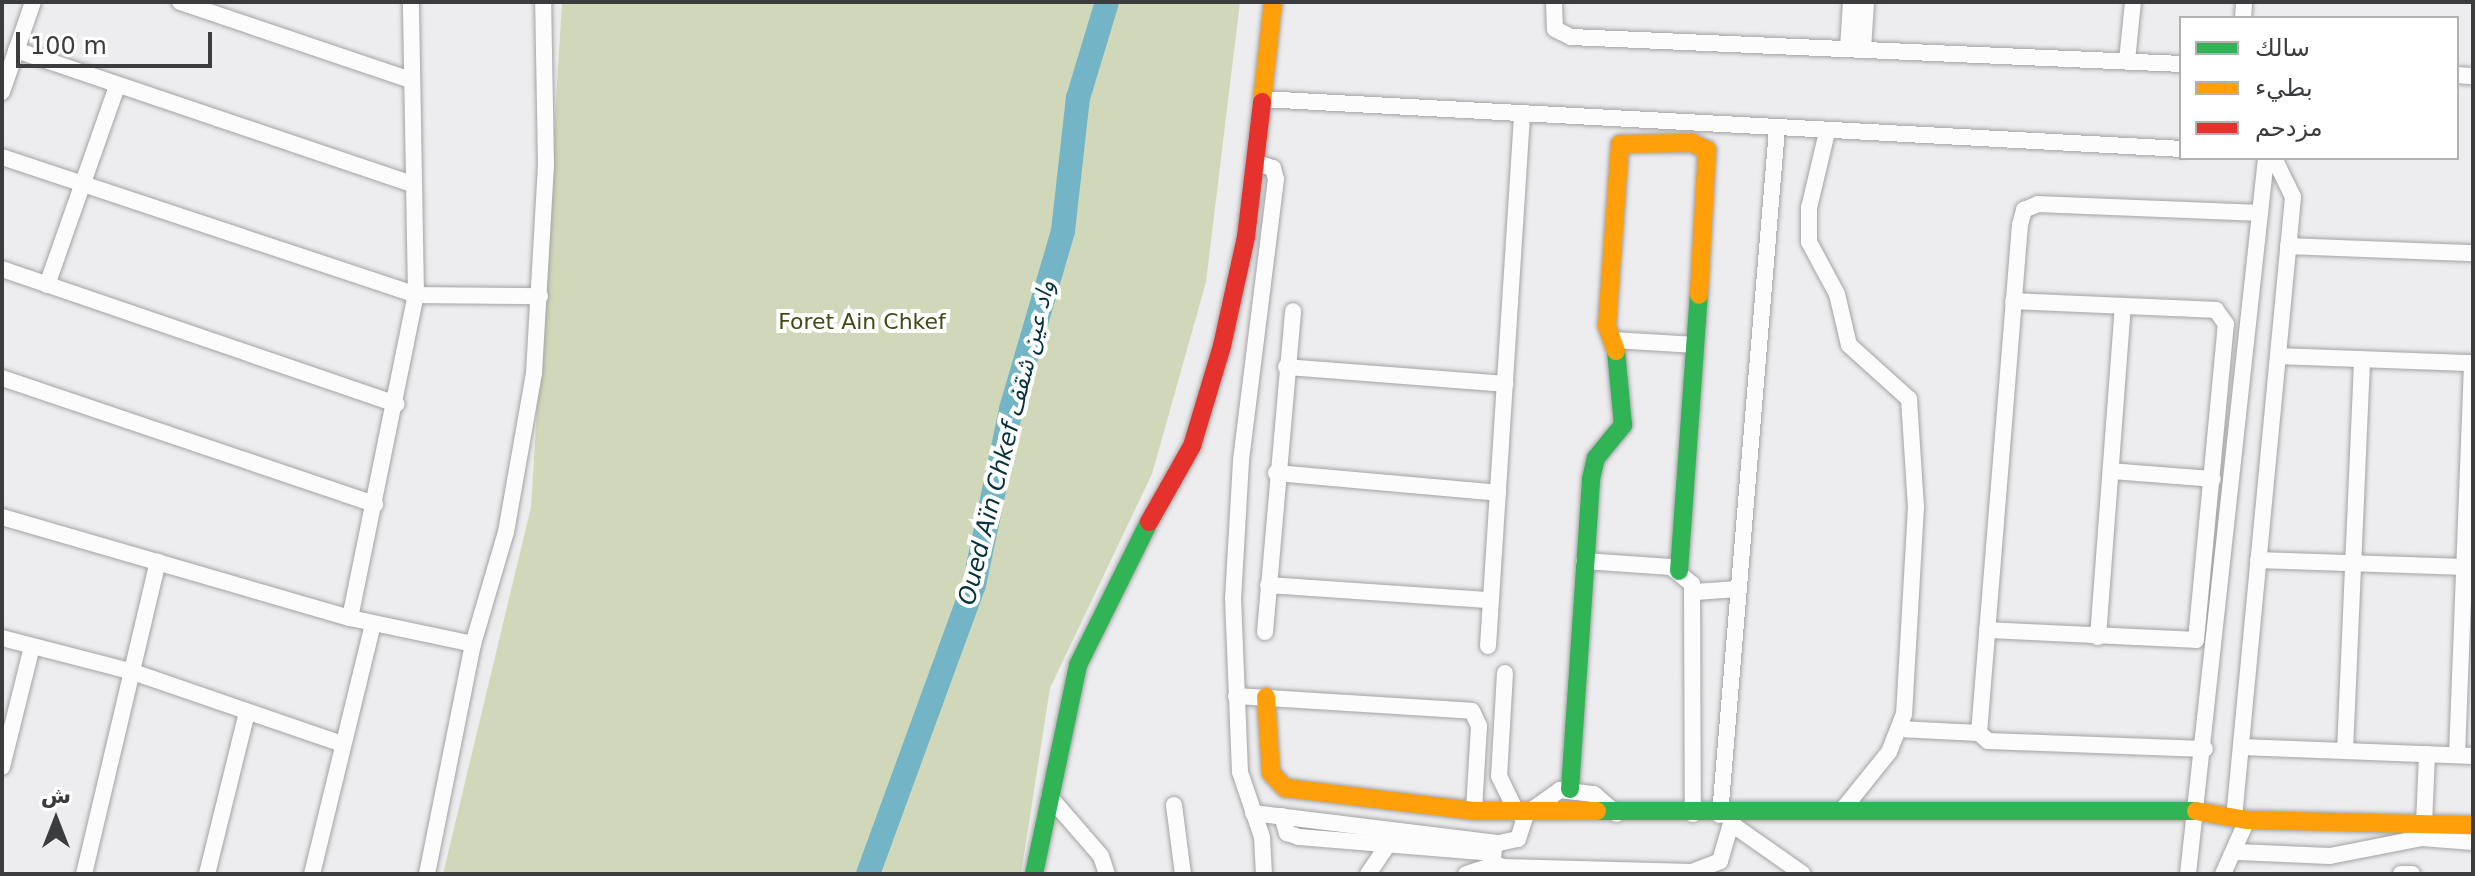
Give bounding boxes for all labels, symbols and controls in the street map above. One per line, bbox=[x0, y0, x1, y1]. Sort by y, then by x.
scale bar bbox=[20, 16, 216, 66]
legend bbox=[2179, 16, 2459, 160]
text: 100 m bbox=[30, 32, 107, 60]
text: سالك bbox=[2255, 34, 2310, 62]
text: بطيء bbox=[2255, 74, 2313, 102]
text: مزدحم bbox=[2255, 114, 2323, 142]
water label: Oued Aïn Chkef واد عين شقف bbox=[953, 278, 1061, 608]
park label: Foret Ain Chkef bbox=[778, 309, 946, 335]
north arrow bbox=[16, 780, 96, 860]
text: ش bbox=[41, 783, 71, 808]

